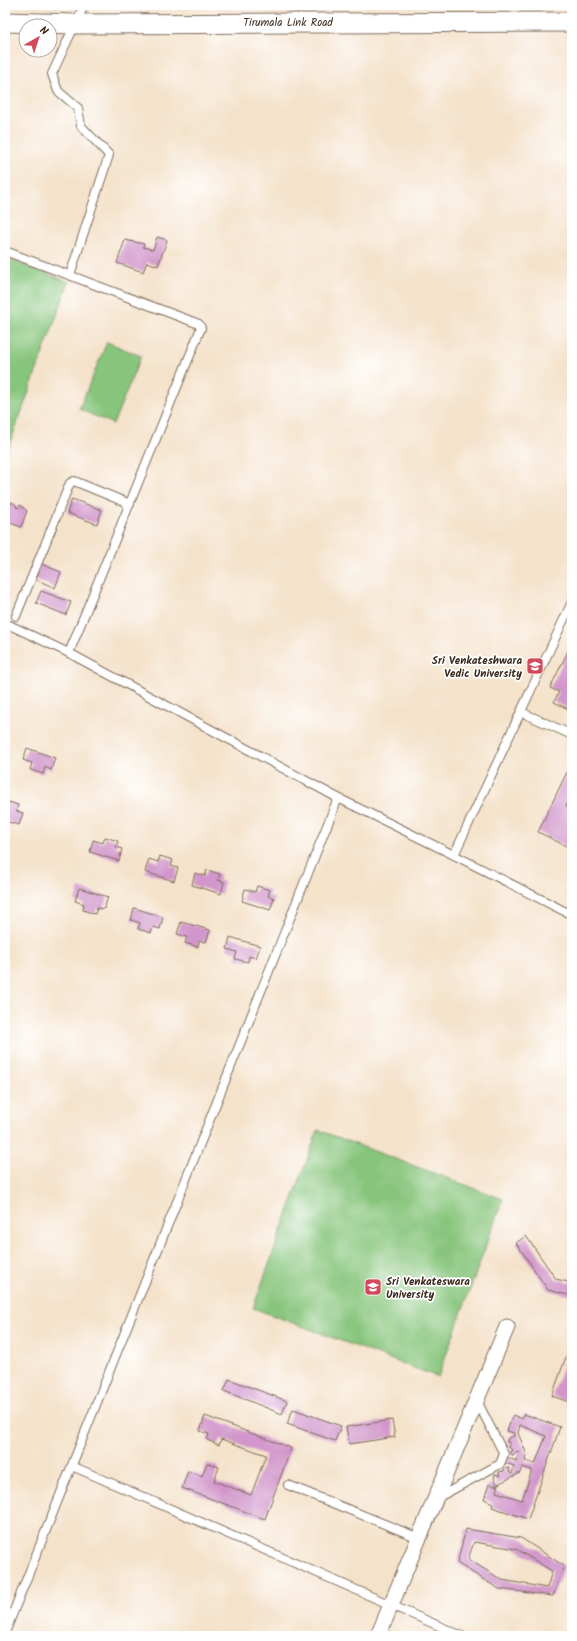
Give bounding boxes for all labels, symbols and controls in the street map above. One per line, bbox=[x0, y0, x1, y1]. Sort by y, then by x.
street label: Tirumala Link Road bbox=[243, 14, 333, 32]
north arrow bbox=[18, 18, 58, 58]
text: N bbox=[35, 22, 52, 40]
place label: Sri Venkateshwara Vedic University bbox=[432, 652, 522, 683]
school or university icon: Sri Venkateshwara Vedic University bbox=[525, 656, 545, 676]
place label: Sri Venkateswara University bbox=[386, 1273, 470, 1304]
school or university icon: Sri Venkateswara University bbox=[363, 1277, 383, 1297]

